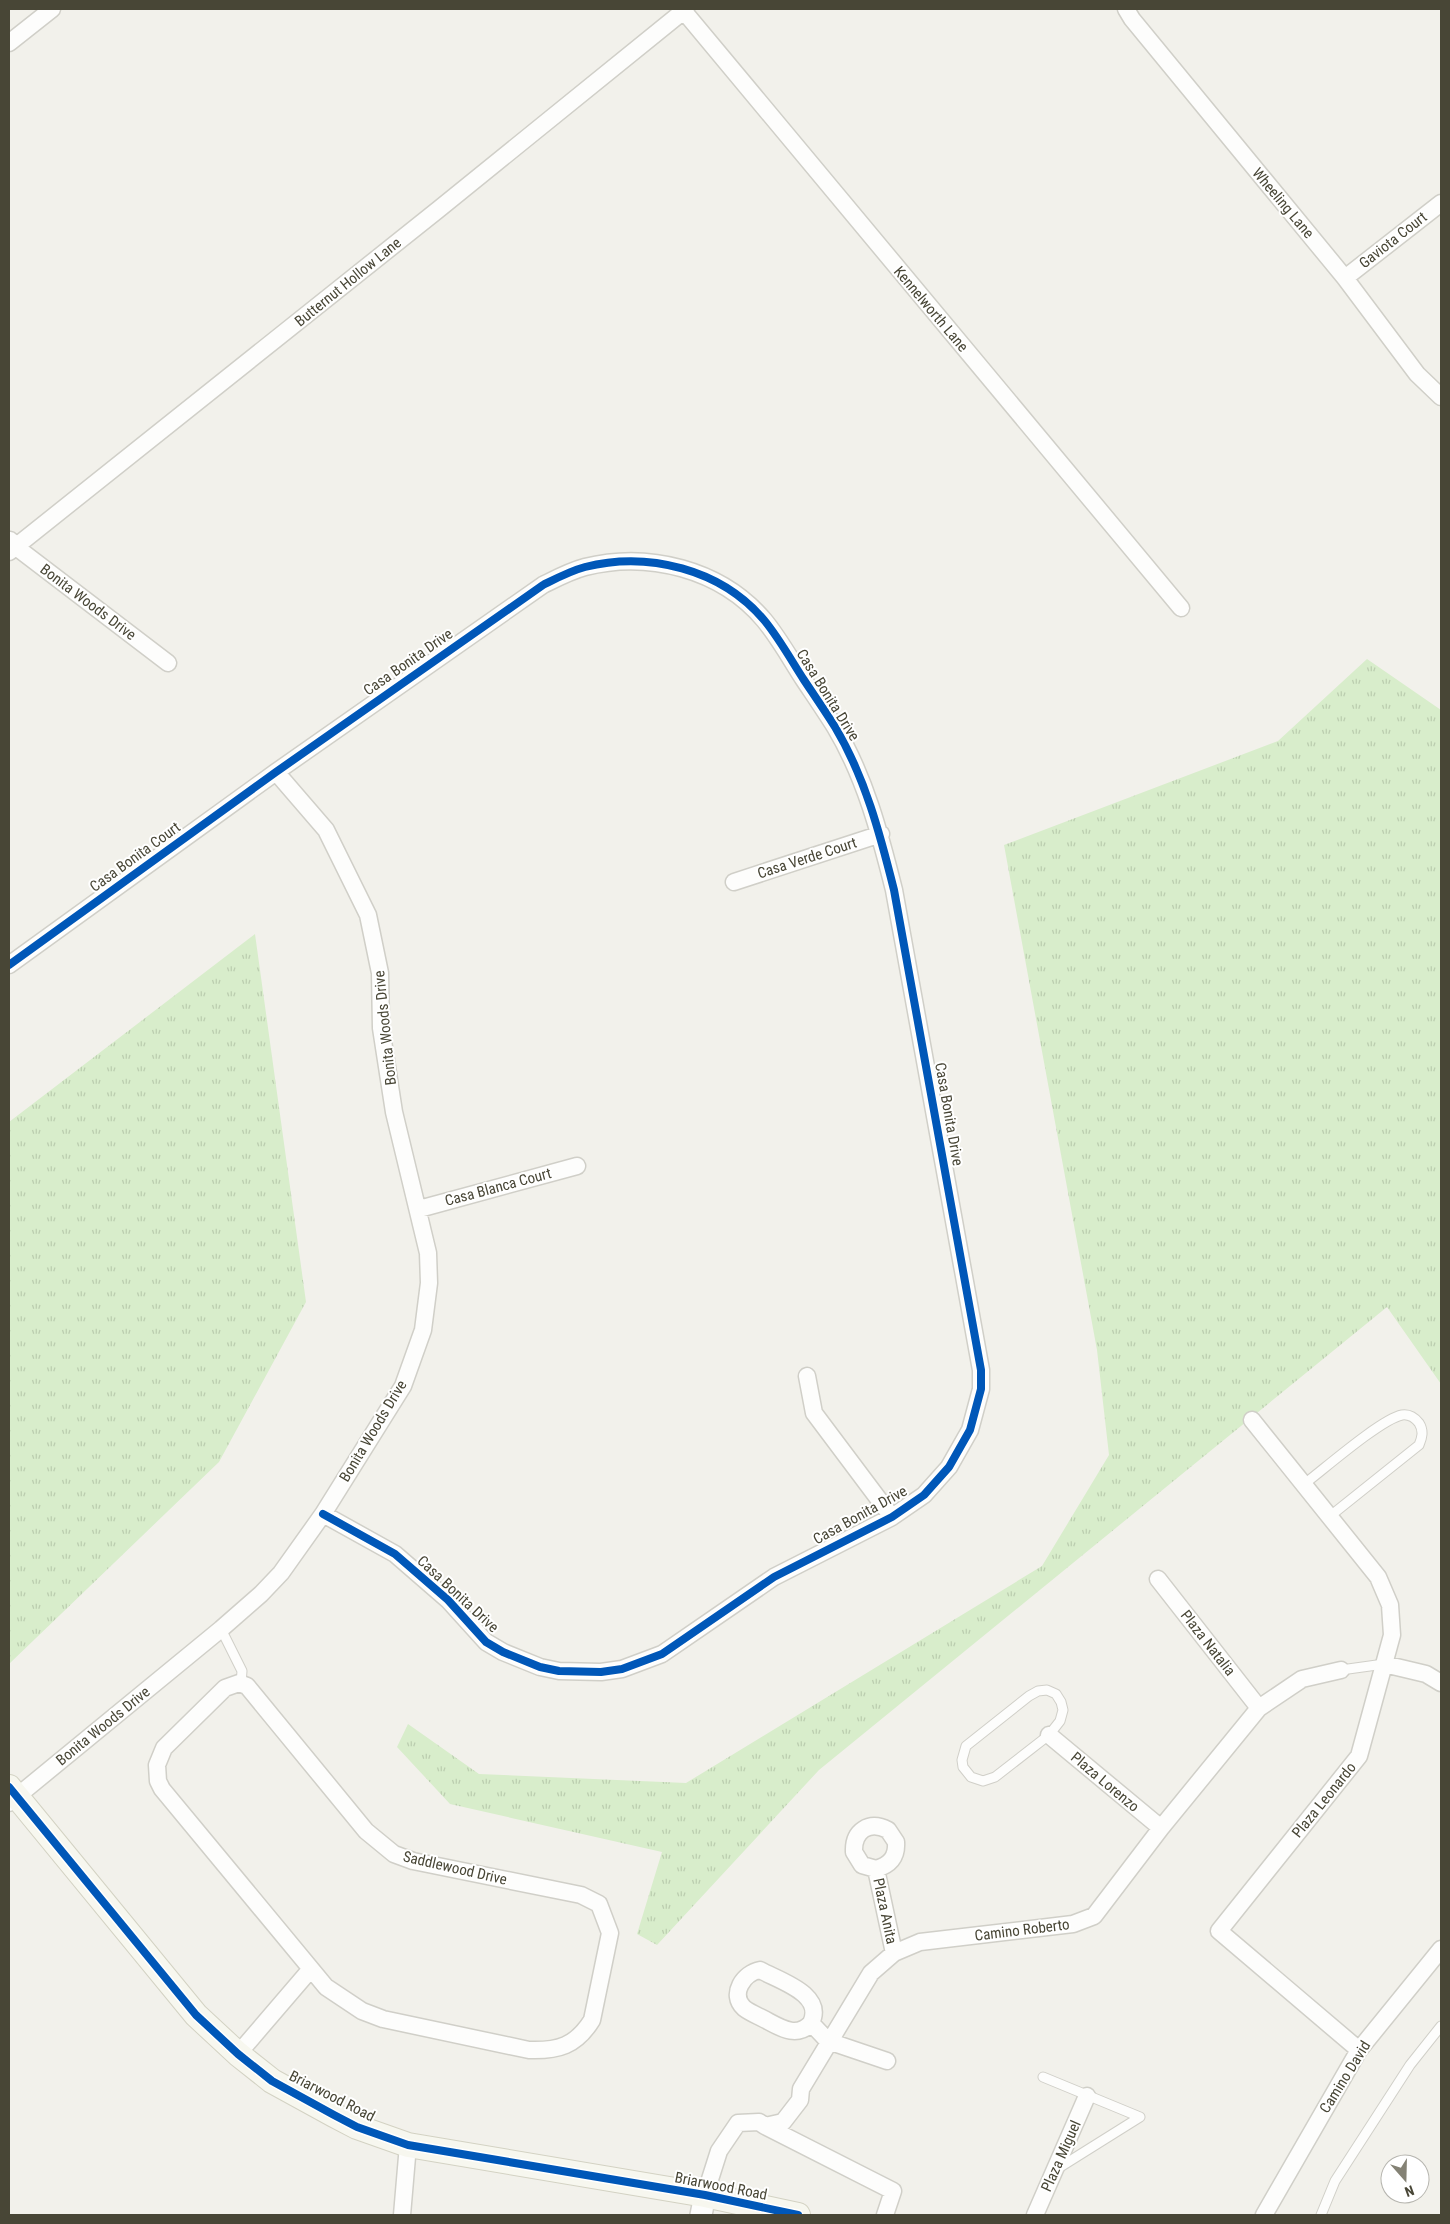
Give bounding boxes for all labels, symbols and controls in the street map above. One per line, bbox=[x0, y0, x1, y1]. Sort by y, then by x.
street label: Wheeling Lane bbox=[1248, 164, 1318, 242]
street label: Gaviota Court bbox=[1356, 208, 1430, 272]
street label: Butternut Hollow Lane bbox=[291, 234, 405, 330]
street label: Kennelworth Lane bbox=[890, 263, 972, 355]
street label: Bonita Woods Drive bbox=[36, 560, 140, 644]
street label: Casa Bonita Drive bbox=[360, 625, 456, 699]
street label: Casa Bonita Drive bbox=[793, 646, 863, 744]
street label: Casa Bonita Court bbox=[86, 818, 184, 896]
street label: Casa Verde Court bbox=[755, 833, 859, 883]
street label: Bonita Woods Drive bbox=[370, 970, 400, 1086]
street label: Casa Bonita Drive bbox=[931, 1061, 967, 1167]
street label: Casa Blanca Court bbox=[443, 1164, 553, 1210]
street label: Bonita Woods Drive bbox=[336, 1377, 410, 1485]
street label: Casa Bonita Drive bbox=[810, 1482, 910, 1548]
street label: Casa Bonita Drive bbox=[414, 1552, 502, 1636]
street label: Plaza Natalia bbox=[1177, 1607, 1239, 1679]
street label: Bonita Woods Drive bbox=[52, 1683, 154, 1769]
street label: Plaza Lorenzo bbox=[1067, 1748, 1143, 1816]
street label: Plaza Leonardo bbox=[1288, 1759, 1360, 1841]
street label: Saddlewood Drive bbox=[401, 1847, 509, 1889]
street label: Plaza Anita bbox=[869, 1876, 901, 1946]
street label: Camino Roberto bbox=[974, 1915, 1070, 1945]
street label: Camino David bbox=[1316, 2038, 1374, 2116]
street label: Briarwood Road bbox=[286, 2067, 378, 2125]
street label: Plaza Miguel bbox=[1037, 2118, 1085, 2194]
north arrow bbox=[1380, 2154, 1430, 2204]
street label: Briarwood Road bbox=[673, 2168, 769, 2204]
text: N bbox=[1403, 2182, 1416, 2200]

